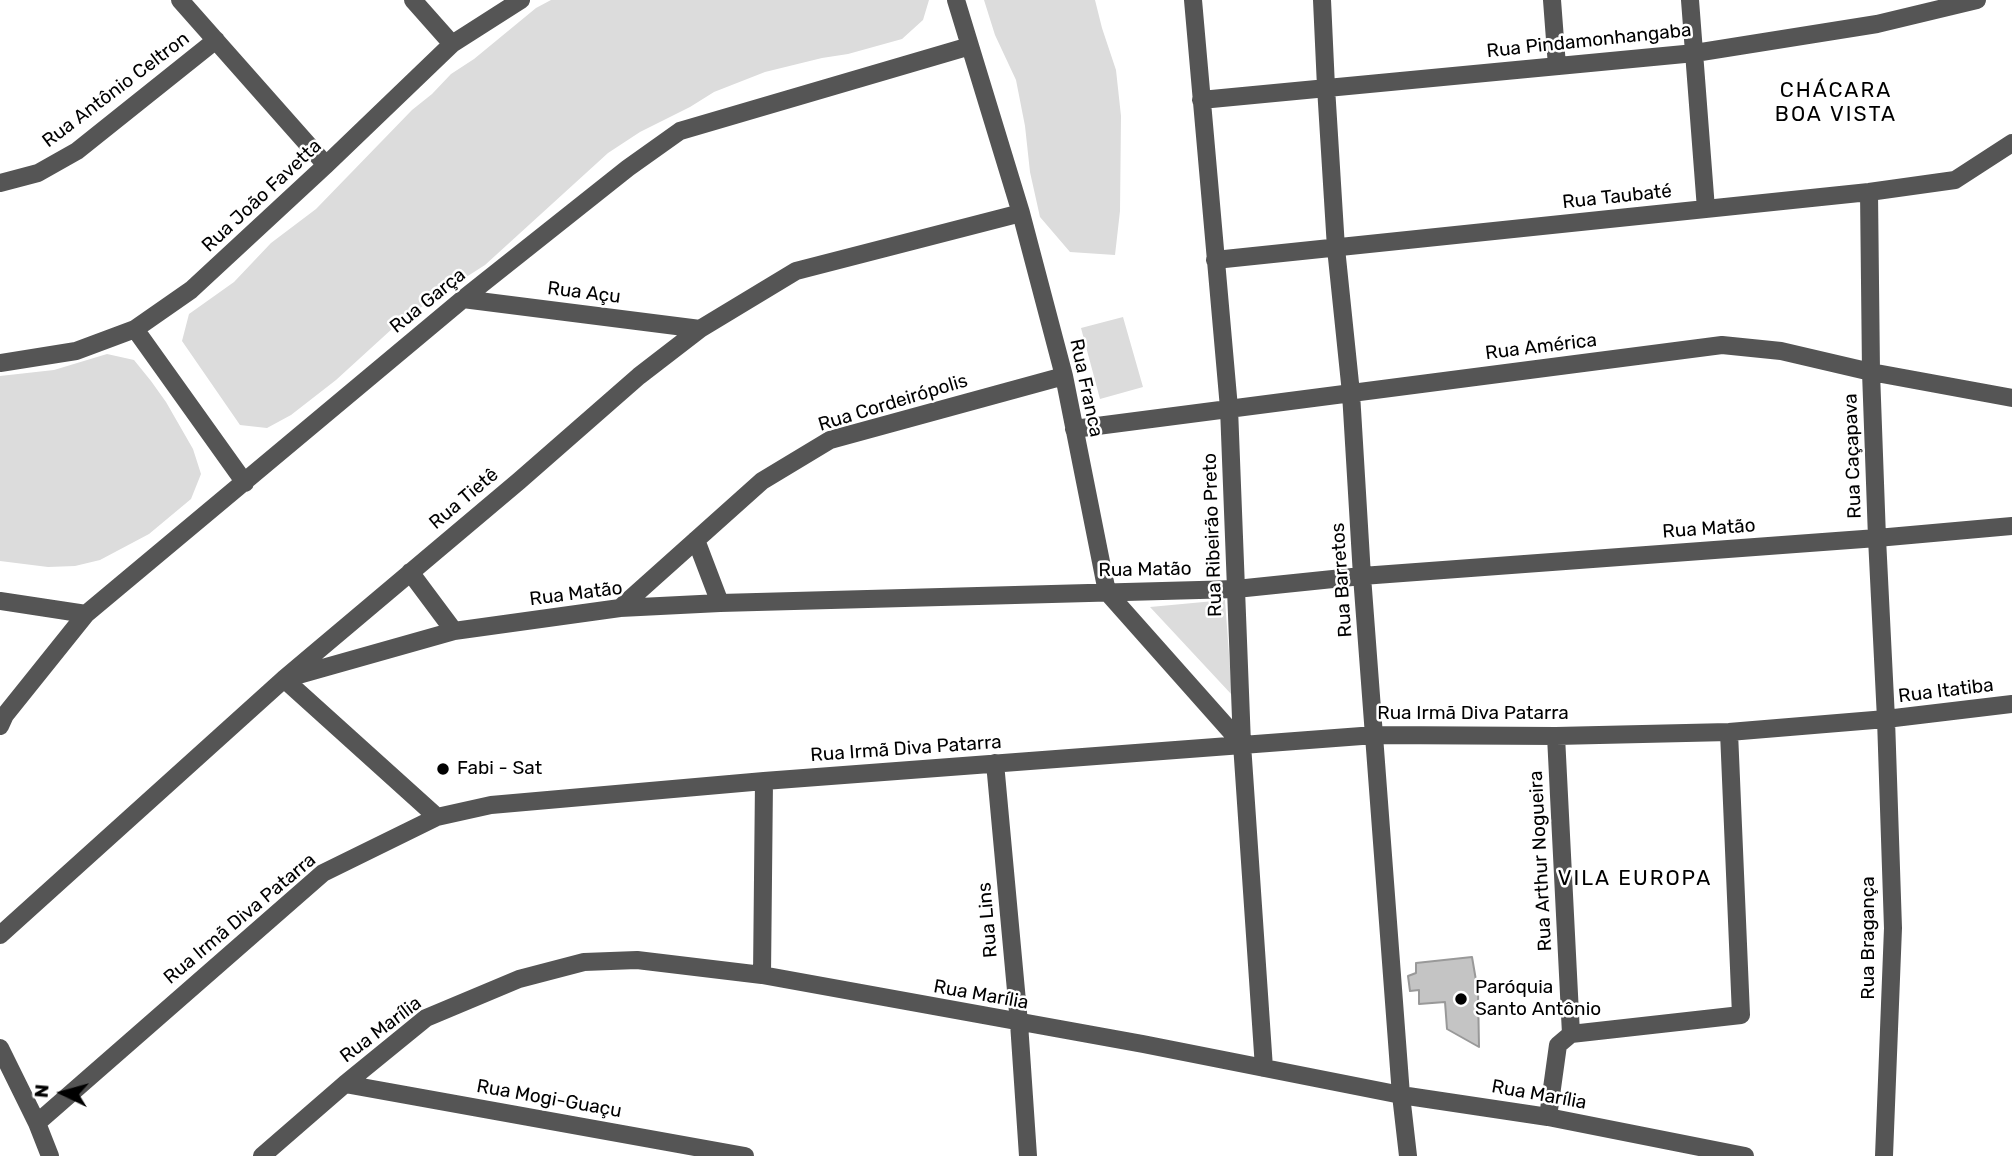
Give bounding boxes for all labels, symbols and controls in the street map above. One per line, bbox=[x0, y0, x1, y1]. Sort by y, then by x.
street label: Rua Pindamonhangaba bbox=[1486, 19, 1692, 63]
street label: Rua Antônio Celtron bbox=[38, 27, 194, 153]
district label: CHÁCARA BOA VISTA bbox=[1776, 78, 1896, 128]
street label: Rua João Favetta bbox=[198, 135, 326, 257]
street label: Rua Taubaté bbox=[1561, 180, 1673, 214]
street label: Rua Garça bbox=[386, 264, 470, 338]
street label: Rua Açu bbox=[546, 277, 622, 309]
street label: Rua América bbox=[1484, 329, 1598, 365]
street label: Rua Franca bbox=[1064, 337, 1108, 439]
street label: Rua Cordeirópolis bbox=[815, 369, 971, 437]
street label: Rua Caçapava bbox=[1839, 393, 1867, 519]
street label: Rua Ribeirão Preto bbox=[1199, 453, 1227, 617]
street label: Rua Tietê bbox=[425, 464, 503, 534]
street label: Rua Matão bbox=[1662, 514, 1756, 544]
street label: Rua Barretos bbox=[1327, 522, 1357, 638]
street label: Rua Matão bbox=[1098, 558, 1192, 582]
street label: Rua Matão bbox=[528, 577, 624, 611]
street label: Rua Itatiba bbox=[1897, 674, 1995, 708]
street label: Rua Irmã Diva Patarra bbox=[1377, 703, 1569, 725]
street label: Rua Irmã Diva Patarra bbox=[810, 731, 1002, 767]
place label: Fabi - Sat bbox=[457, 758, 542, 780]
marker: Fabi - Sat bbox=[435, 761, 451, 777]
street label: Rua Arthur Nogueira bbox=[1525, 770, 1557, 952]
street label: Rua Irmã Diva Patarra bbox=[159, 849, 321, 989]
district label: VILA EUROPA bbox=[1559, 866, 1711, 892]
street label: Rua Bragança bbox=[1858, 876, 1880, 1000]
street label: Rua Lins bbox=[973, 881, 1003, 959]
street label: Rua Marília bbox=[932, 975, 1030, 1015]
place label: Paróquia Santo Antônio bbox=[1475, 977, 1601, 1021]
marker: Paróquia Santo Antônio bbox=[1453, 991, 1469, 1007]
street label: Rua Marília bbox=[336, 992, 426, 1068]
north arrow bbox=[28, 1058, 98, 1128]
street label: Rua Mogi-Guaçu bbox=[475, 1075, 623, 1123]
street label: Rua Marília bbox=[1490, 1075, 1588, 1115]
text: N bbox=[30, 1083, 54, 1099]

